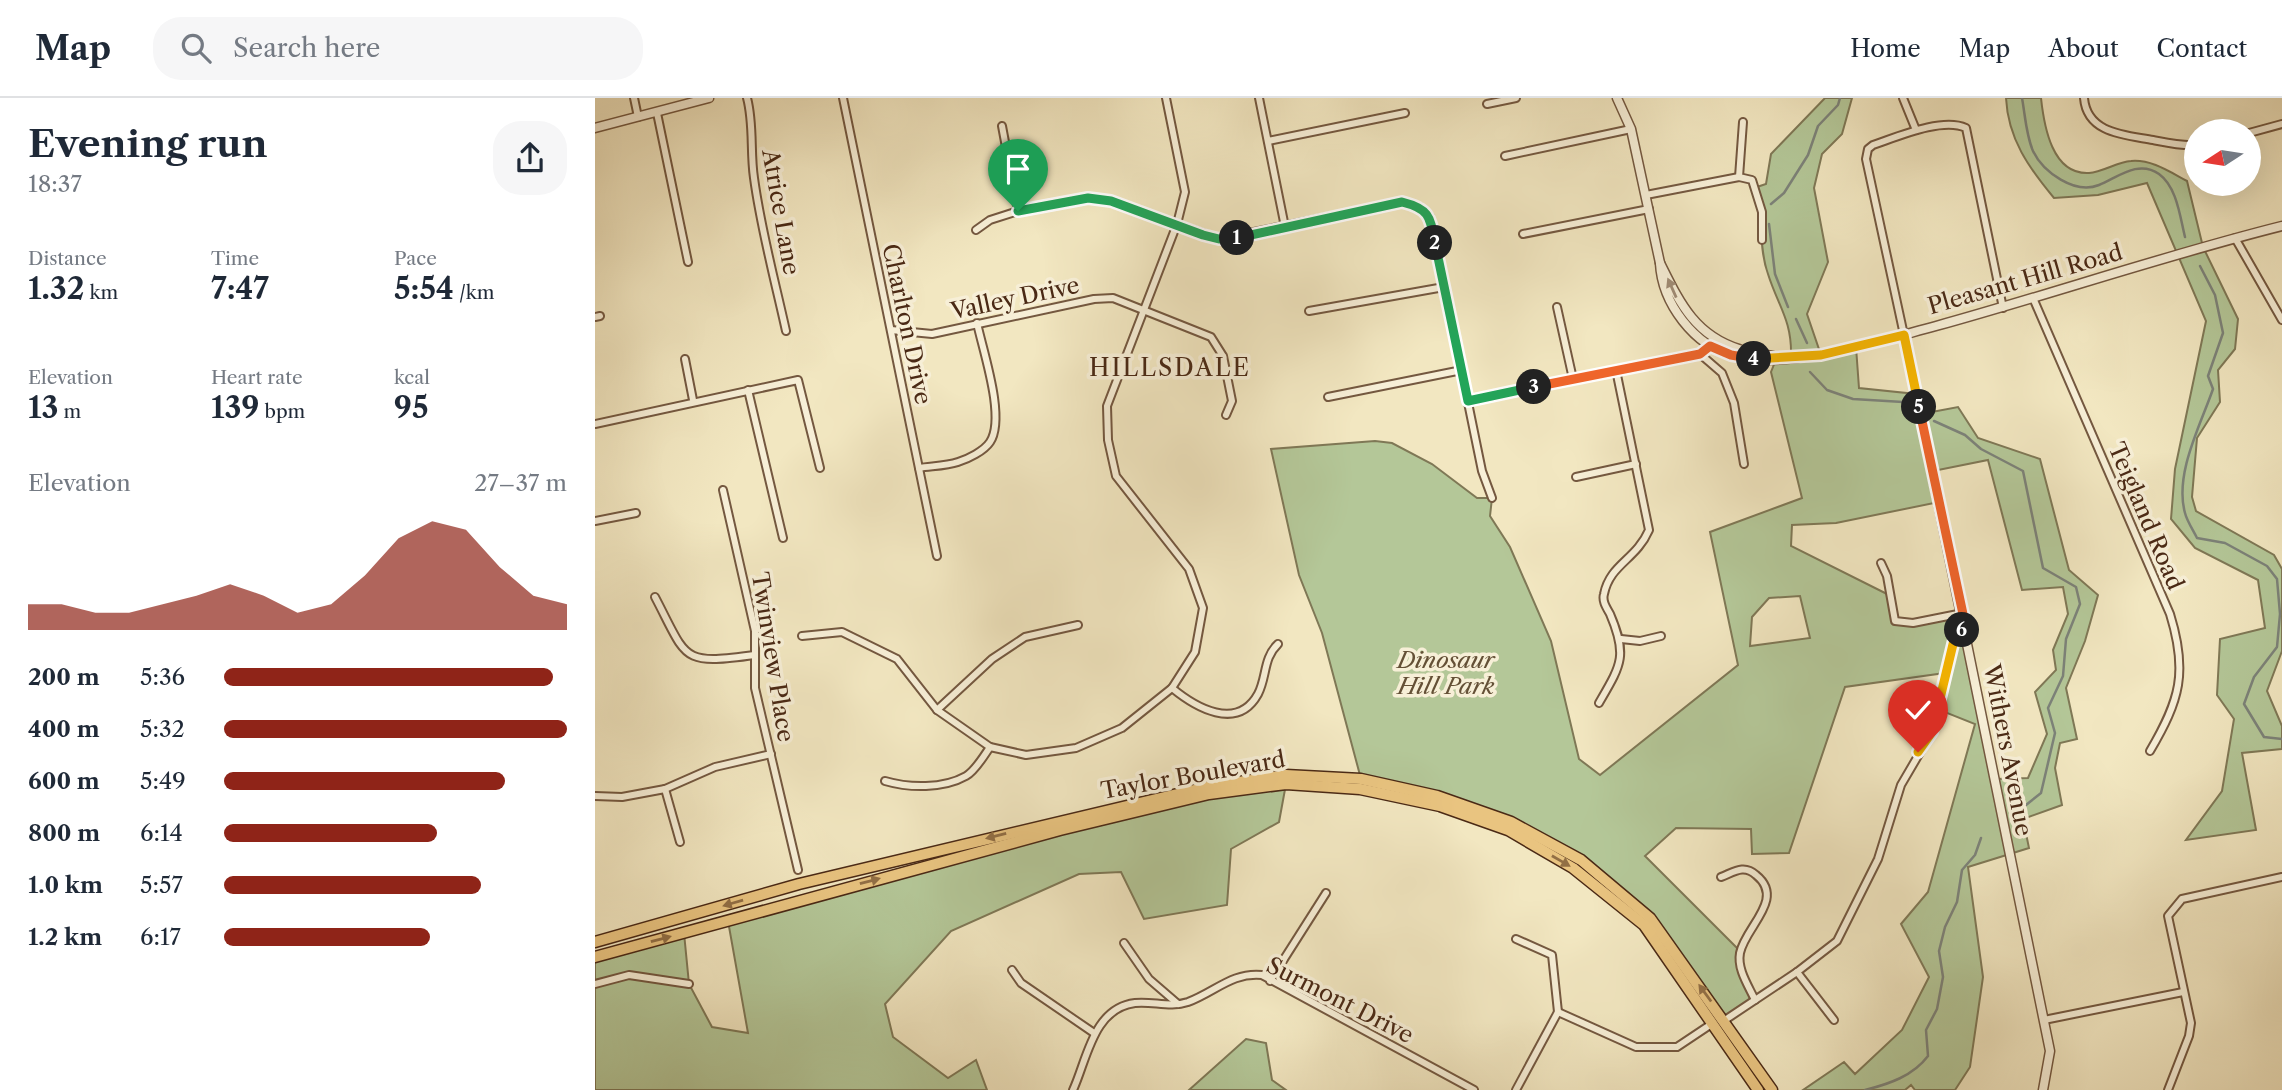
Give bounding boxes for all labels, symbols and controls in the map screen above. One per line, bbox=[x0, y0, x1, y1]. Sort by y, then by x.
search box bbox=[153, 17, 643, 80]
text: Map bbox=[35, 28, 111, 69]
icon: search bbox=[177, 29, 215, 67]
text: Search here bbox=[233, 32, 380, 64]
text: Home bbox=[1850, 34, 1921, 63]
text: Map bbox=[1959, 34, 2010, 63]
text: About bbox=[2048, 34, 2119, 63]
text: Contact bbox=[2157, 34, 2247, 63]
north arrow bbox=[2184, 119, 2261, 196]
map controls bbox=[2184, 119, 2261, 196]
text: Evening run bbox=[28, 120, 268, 167]
button: share bbox=[493, 121, 567, 195]
pin bbox=[988, 139, 1048, 211]
street label: Atrice Lane bbox=[756, 146, 806, 277]
icon: arrive bbox=[999, 150, 1037, 188]
text: 18:37 bbox=[28, 170, 82, 198]
pin: 1 bbox=[1219, 220, 1255, 256]
text: 1 bbox=[1232, 226, 1241, 249]
pin: 2 bbox=[1417, 226, 1453, 260]
text: 2 bbox=[1429, 231, 1440, 254]
street label: Pleasant Hill Road bbox=[1924, 238, 2126, 320]
street label: Charlton Drive bbox=[876, 241, 938, 407]
text: Distance bbox=[28, 247, 107, 270]
text: Time bbox=[211, 247, 259, 270]
text: Pace bbox=[394, 247, 437, 270]
text: 1.32 bbox=[28, 270, 84, 307]
text: 7:47 bbox=[211, 270, 269, 307]
text: 5:54 bbox=[394, 270, 454, 307]
street label: Valley Drive bbox=[947, 271, 1082, 325]
one-way arrow bbox=[1666, 278, 1678, 298]
text: km bbox=[84, 281, 118, 304]
text: /km bbox=[454, 281, 494, 304]
pin: 4 bbox=[1737, 342, 1771, 376]
text: 4 bbox=[1748, 347, 1759, 370]
district label: HILLSDALE bbox=[1089, 353, 1251, 382]
text: Elevation bbox=[28, 366, 113, 389]
text: Heart rate bbox=[211, 366, 303, 389]
text: kcal bbox=[394, 366, 430, 389]
pin: 3 bbox=[1517, 370, 1551, 404]
text: 3 bbox=[1528, 375, 1539, 398]
text: 13 bbox=[28, 389, 58, 426]
text: 139 bbox=[211, 389, 259, 426]
text: 95 bbox=[394, 389, 428, 426]
pin: 5 bbox=[1901, 390, 1937, 424]
text: 5 bbox=[1913, 395, 1924, 418]
text: m bbox=[58, 400, 81, 423]
text: bpm bbox=[259, 400, 305, 423]
street label: Teigland Road bbox=[2102, 438, 2190, 594]
text: Elevation bbox=[28, 469, 131, 497]
text: 27–37 m bbox=[474, 469, 567, 497]
street label: Twinview Place bbox=[746, 570, 800, 744]
pin: 6 bbox=[1945, 612, 1979, 648]
text: 6 bbox=[1956, 618, 1967, 641]
park label: Dinosaur Hill Park bbox=[1395, 646, 1496, 700]
street label: Withers Avenue bbox=[1977, 661, 2038, 838]
text: 200 m bbox=[28, 663, 100, 691]
text: 5:36 bbox=[140, 663, 185, 691]
pin bbox=[1888, 680, 1948, 752]
icon: check bbox=[1899, 691, 1937, 729]
text: 400 m bbox=[28, 715, 100, 743]
text: 5:32 bbox=[140, 715, 185, 743]
street label: Taylor Boulevard bbox=[1099, 745, 1287, 805]
text: 600 m bbox=[28, 767, 100, 795]
text: 5:49 bbox=[140, 767, 186, 795]
text: 800 m bbox=[28, 819, 100, 847]
text: 6:14 bbox=[140, 819, 183, 847]
one-way arrow bbox=[985, 831, 1007, 842]
one-way arrow bbox=[1552, 855, 1571, 867]
text: 1.0 km bbox=[28, 871, 103, 899]
text: 5:57 bbox=[140, 871, 183, 899]
one-way arrow bbox=[860, 876, 881, 886]
one-way arrow bbox=[723, 898, 744, 908]
text: 1.2 km bbox=[28, 923, 102, 951]
text: 6:17 bbox=[140, 923, 181, 951]
one-way arrow bbox=[650, 933, 672, 944]
street label: Surmont Drive bbox=[1262, 951, 1418, 1049]
one-way arrow bbox=[1699, 984, 1713, 1002]

